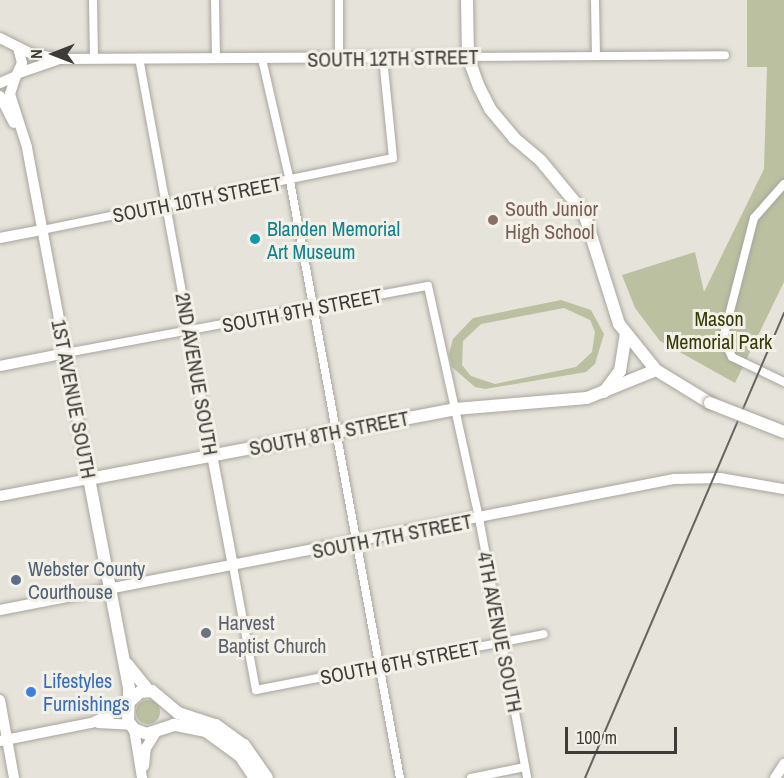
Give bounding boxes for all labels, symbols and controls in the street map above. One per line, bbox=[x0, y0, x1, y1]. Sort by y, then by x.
north arrow bbox=[24, 24, 84, 84]
street label: SOUTH 12TH STREET bbox=[307, 45, 479, 71]
text: N bbox=[25, 49, 47, 59]
street label: SOUTH 10TH STREET bbox=[111, 171, 283, 227]
place label: South Junior High School bbox=[505, 196, 598, 243]
marker: South Junior High School bbox=[486, 213, 500, 227]
place label: Blanden Memorial Art Museum bbox=[267, 216, 400, 263]
marker: Blanden Memorial Art Museum bbox=[248, 232, 262, 246]
street label: SOUTH 9TH STREET bbox=[220, 283, 384, 337]
street label: 2ND AVENUE SOUTH bbox=[171, 290, 223, 458]
park label: Mason Memorial Park bbox=[666, 306, 772, 353]
street label: 1ST AVENUE SOUTH bbox=[47, 317, 101, 481]
street label: SOUTH 8TH STREET bbox=[247, 406, 411, 460]
street label: SOUTH 7TH STREET bbox=[310, 509, 474, 563]
street label: 4TH AVENUE SOUTH bbox=[473, 549, 527, 715]
place label: Webster County Courthouse bbox=[28, 556, 145, 603]
marker: Webster County Courthouse bbox=[9, 573, 23, 587]
place label: Harvest Baptist Church bbox=[218, 610, 326, 657]
marker: Harvest Baptist Church bbox=[199, 626, 213, 640]
street label: SOUTH 6TH STREET bbox=[318, 635, 482, 689]
place label: Lifestyles Furnishings bbox=[43, 668, 130, 715]
marker: Lifestyles Furnishings bbox=[24, 685, 38, 699]
scale bar bbox=[568, 715, 680, 753]
text: 100 m bbox=[576, 725, 617, 750]

